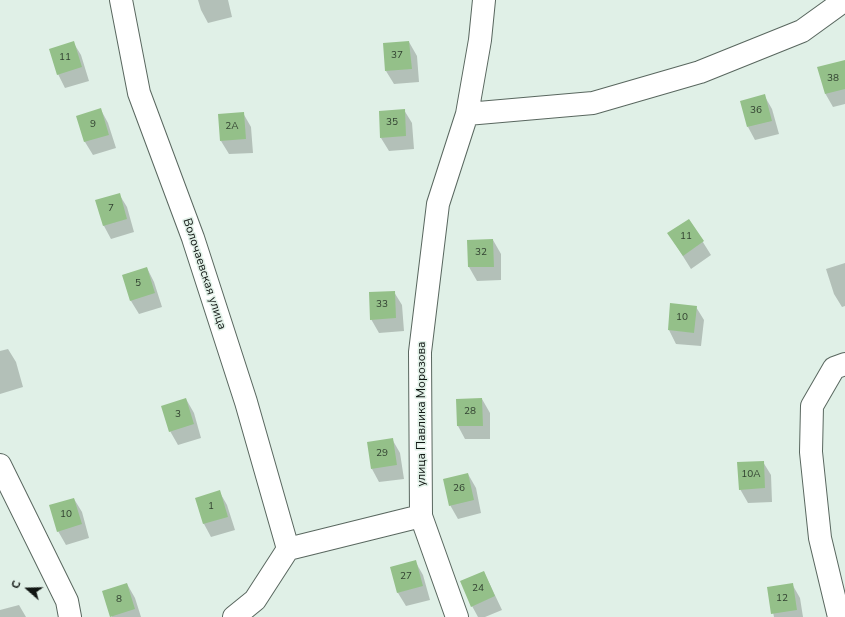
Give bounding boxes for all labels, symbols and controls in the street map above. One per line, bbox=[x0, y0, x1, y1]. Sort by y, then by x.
house number: 37 bbox=[391, 50, 403, 62]
house number: 11 bbox=[59, 52, 71, 64]
house number: 38 bbox=[827, 73, 839, 85]
house number: 36 bbox=[750, 105, 762, 117]
house number: 35 bbox=[386, 117, 398, 129]
house number: 9 bbox=[90, 119, 96, 131]
house number: 2А bbox=[225, 121, 239, 133]
house number: 7 bbox=[108, 203, 114, 215]
street label: Волочаевская улица bbox=[179, 217, 229, 331]
house number: 11 bbox=[680, 231, 692, 243]
house number: 32 bbox=[475, 247, 487, 259]
house number: 5 bbox=[135, 278, 141, 290]
house number: 33 bbox=[376, 299, 388, 311]
house number: 10 bbox=[676, 312, 688, 324]
street label: улица Павлика Морозова bbox=[415, 341, 429, 487]
house number: 28 bbox=[464, 406, 476, 418]
house number: 3 bbox=[175, 409, 181, 421]
house number: 29 bbox=[376, 448, 388, 460]
house number: 10А bbox=[741, 469, 761, 481]
house number: 26 bbox=[453, 483, 465, 495]
house number: 1 bbox=[208, 501, 214, 513]
house number: 10 bbox=[60, 509, 72, 521]
north arrow bbox=[8, 569, 48, 609]
house number: 27 bbox=[400, 571, 412, 583]
text: С bbox=[8, 579, 25, 591]
house number: 24 bbox=[472, 583, 484, 595]
house number: 12 bbox=[776, 593, 788, 605]
house number: 8 bbox=[116, 594, 122, 606]

